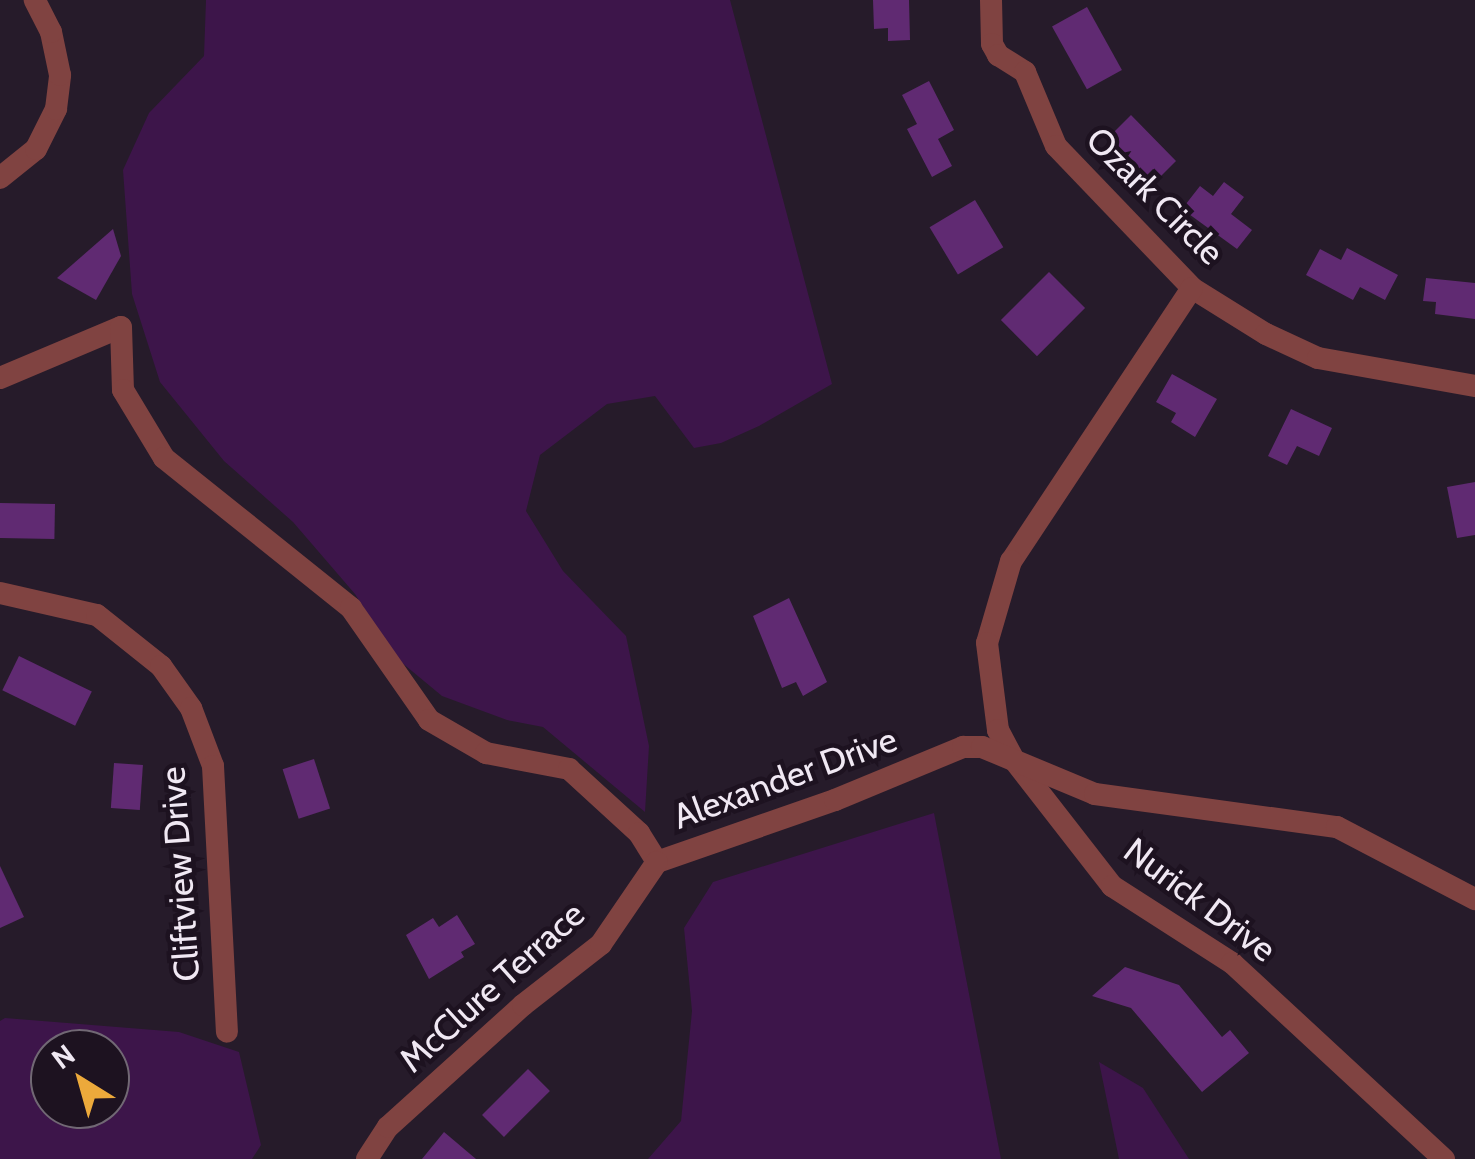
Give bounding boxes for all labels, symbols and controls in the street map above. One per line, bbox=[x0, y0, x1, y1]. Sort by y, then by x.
street label: Ozark Circle bbox=[1077, 118, 1233, 274]
street label: Alexander Drive bbox=[668, 718, 902, 838]
street label: Cliftview Drive bbox=[152, 765, 208, 983]
street label: Nurick Drive bbox=[1116, 829, 1284, 971]
street label: McClure Terrace bbox=[391, 893, 593, 1081]
north arrow bbox=[30, 1029, 130, 1129]
text: N bbox=[45, 1037, 81, 1076]

